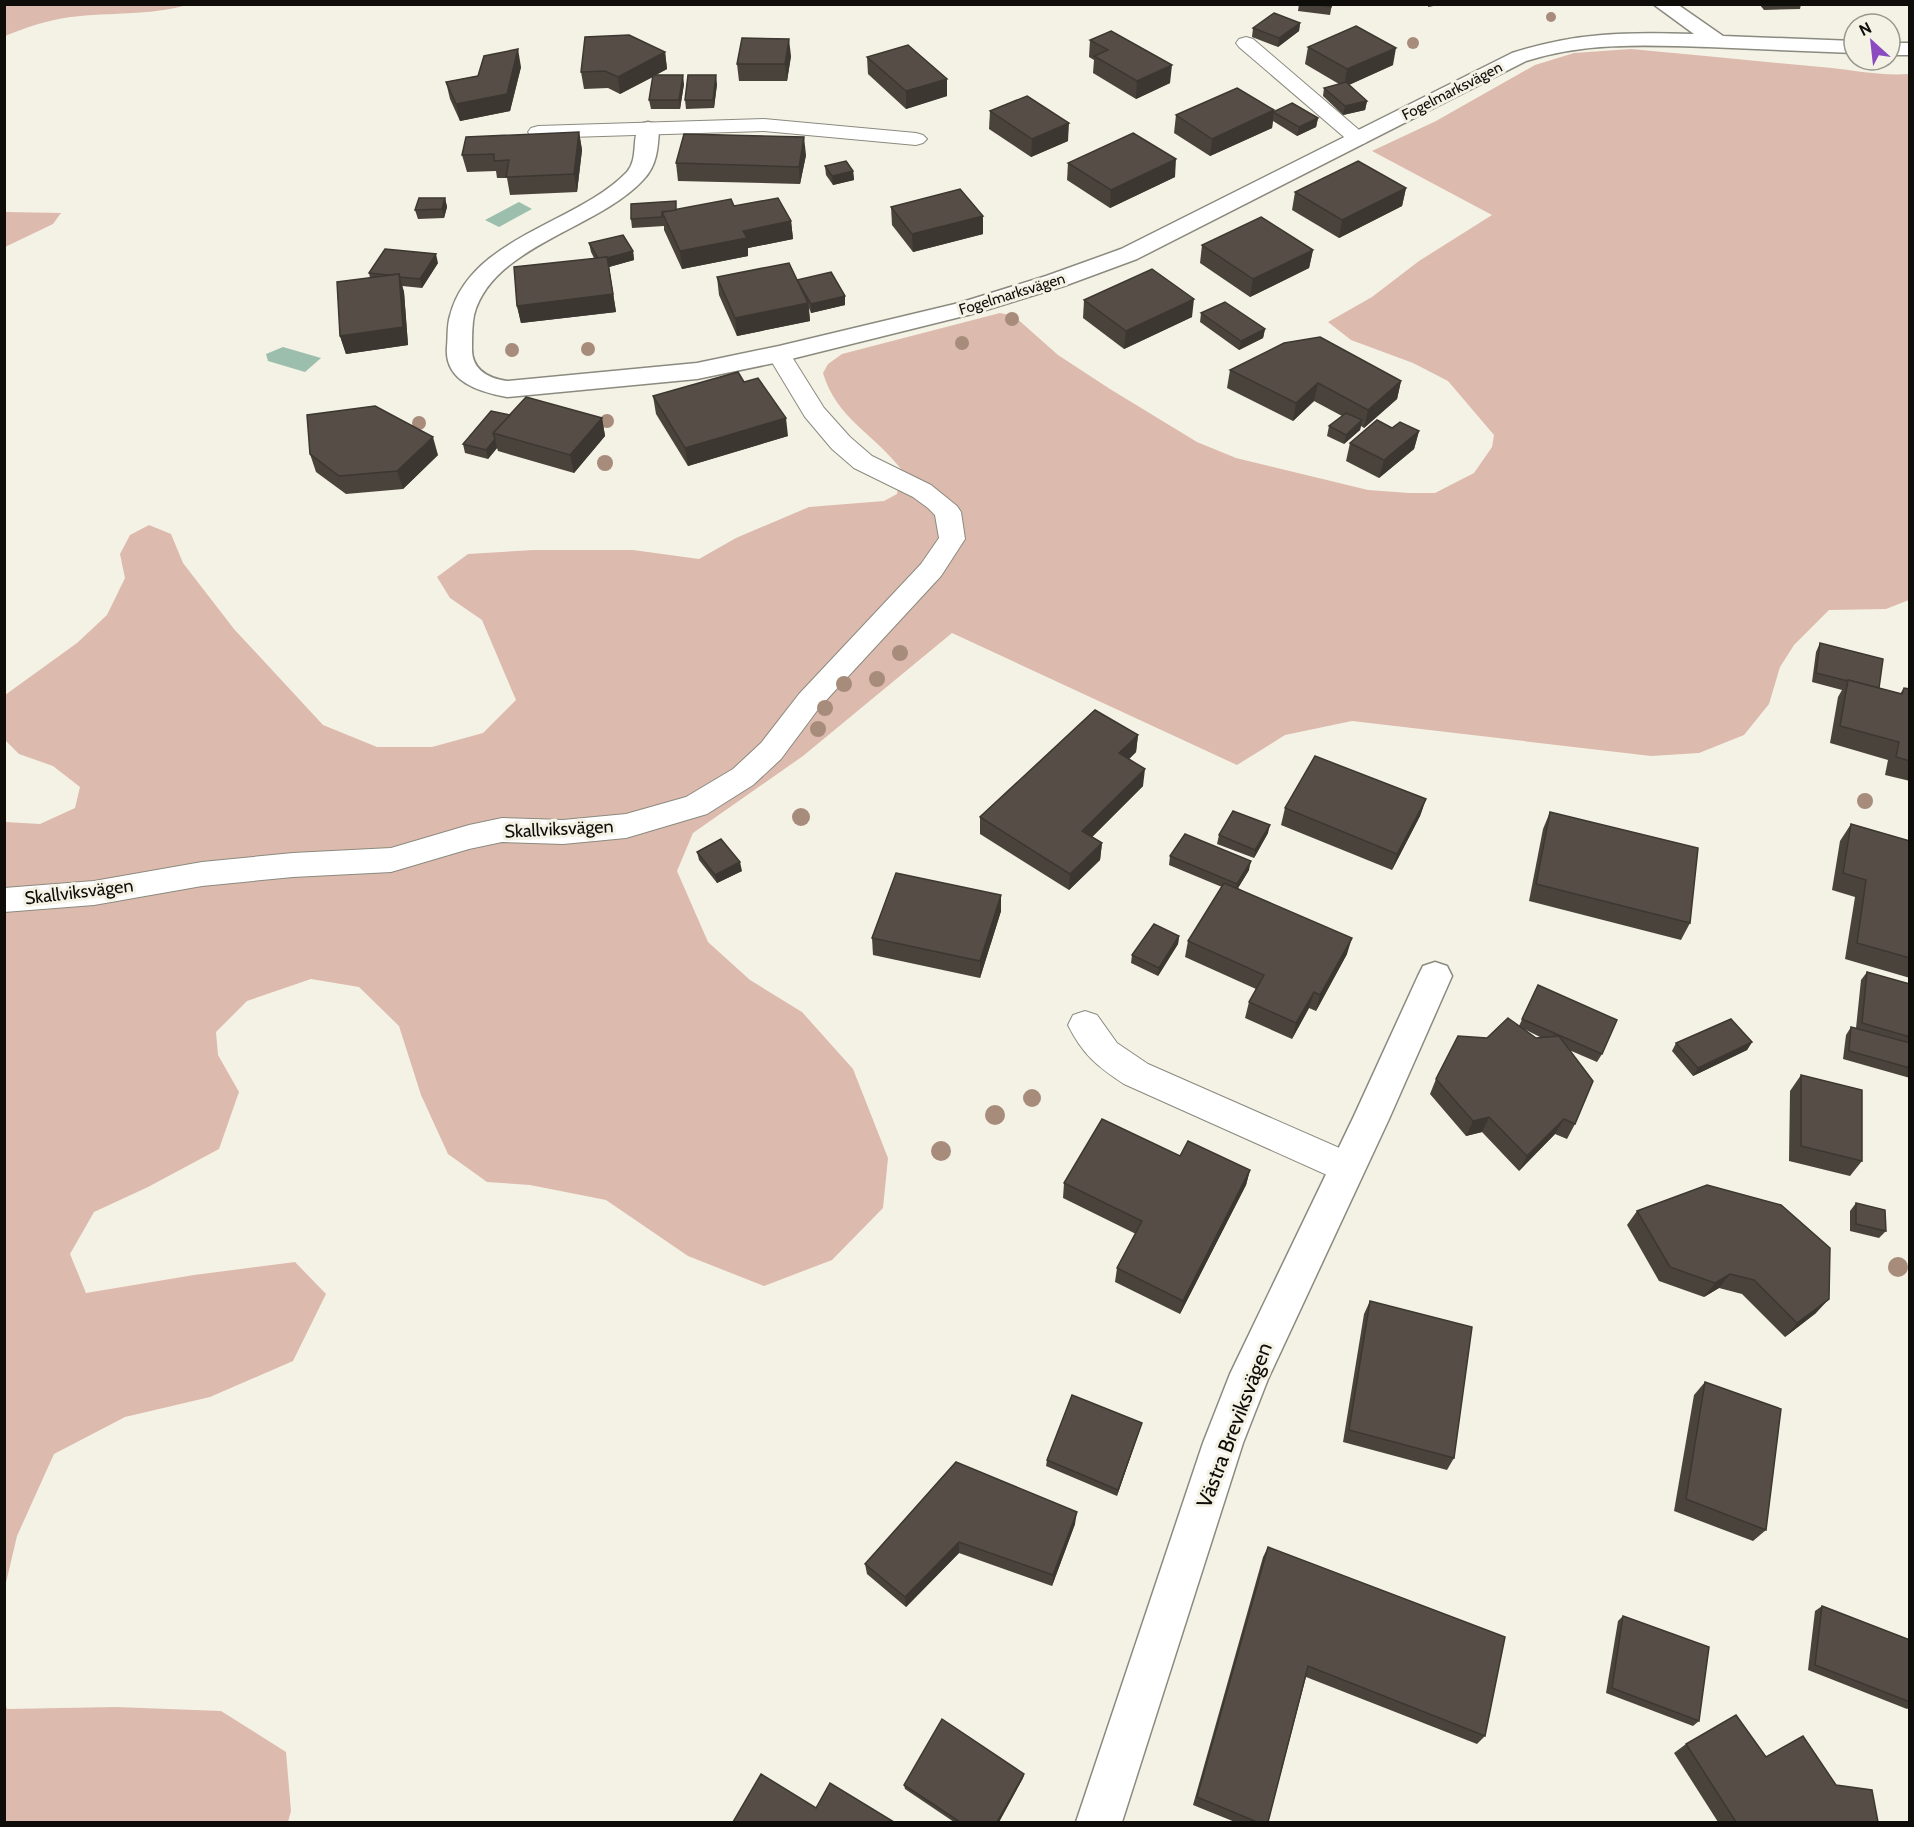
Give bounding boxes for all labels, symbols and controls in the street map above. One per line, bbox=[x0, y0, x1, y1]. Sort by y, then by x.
north arrow bbox=[1842, 12, 1902, 72]
text: N bbox=[1856, 18, 1875, 40]
street label: Fogelmarksvägen bbox=[1399, 58, 1505, 124]
street label: Fogelmarksvägen bbox=[957, 269, 1067, 319]
street label: Skallviksvägen bbox=[504, 815, 614, 843]
street label: Skallviksvägen bbox=[23, 874, 135, 910]
street label: Västra Breviksvägen bbox=[1191, 1339, 1277, 1511]

